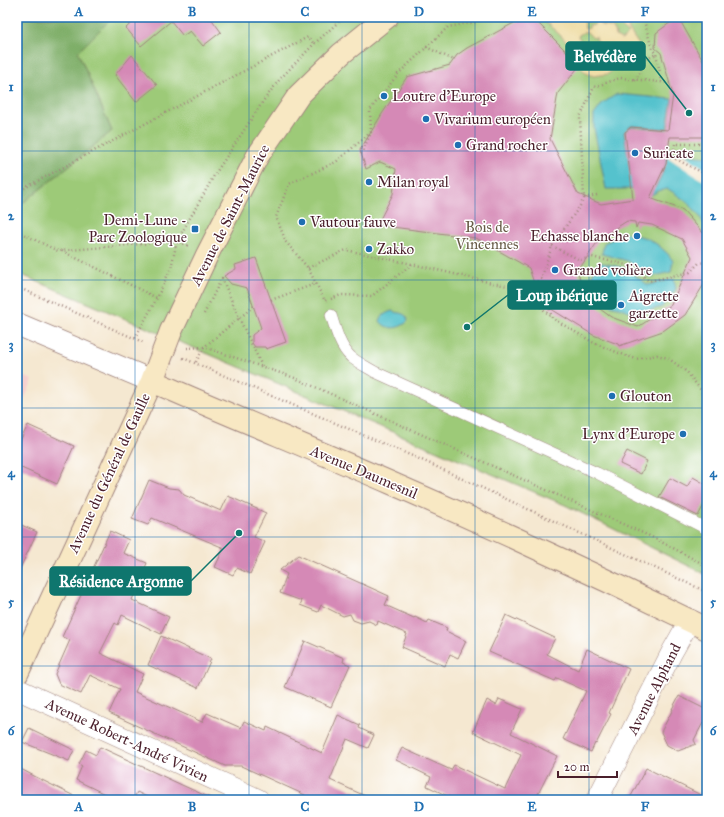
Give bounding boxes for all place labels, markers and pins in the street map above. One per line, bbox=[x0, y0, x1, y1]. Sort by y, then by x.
callout: Belvédère bbox=[566, 42, 645, 70]
place label: Loutre d'Europe bbox=[392, 87, 496, 105]
marker: Loutre d'Europe bbox=[379, 91, 389, 101]
place label: Vivarium européen bbox=[433, 110, 551, 128]
marker: Vivarium européen bbox=[421, 114, 431, 124]
place label: Grand rocher bbox=[466, 136, 548, 154]
marker: Grand rocher bbox=[453, 140, 463, 150]
place label: Suricate bbox=[643, 144, 694, 162]
marker: Suricate bbox=[630, 148, 640, 158]
place label: Milan royal bbox=[377, 173, 450, 191]
marker: Milan royal bbox=[364, 177, 374, 187]
place label: Demi-Lune - Parc Zoologique bbox=[88, 211, 187, 247]
place label: Vautour fauve bbox=[309, 213, 396, 231]
marker: Vautour fauve bbox=[297, 217, 307, 227]
marker: Demi-Lune - Parc Zoologique bbox=[190, 224, 200, 234]
place label: Echasse blanche bbox=[530, 227, 629, 245]
marker: Echasse blanche bbox=[632, 231, 642, 241]
place label: Zakko bbox=[377, 240, 414, 258]
marker: Zakko bbox=[364, 244, 374, 254]
place label: Grande volière bbox=[563, 261, 652, 279]
marker: Grande volière bbox=[550, 265, 560, 275]
callout: Loup ibérique bbox=[508, 281, 616, 309]
place label: Aigrette garzette bbox=[628, 287, 679, 322]
marker: Aigrette garzette bbox=[616, 300, 626, 310]
place label: Glouton bbox=[620, 387, 672, 405]
marker: Glouton bbox=[607, 391, 617, 401]
place label: Lynx d'Europe bbox=[582, 425, 675, 443]
marker: Lynx d'Europe bbox=[678, 429, 688, 439]
callout: Résidence Argonne bbox=[50, 567, 191, 595]

